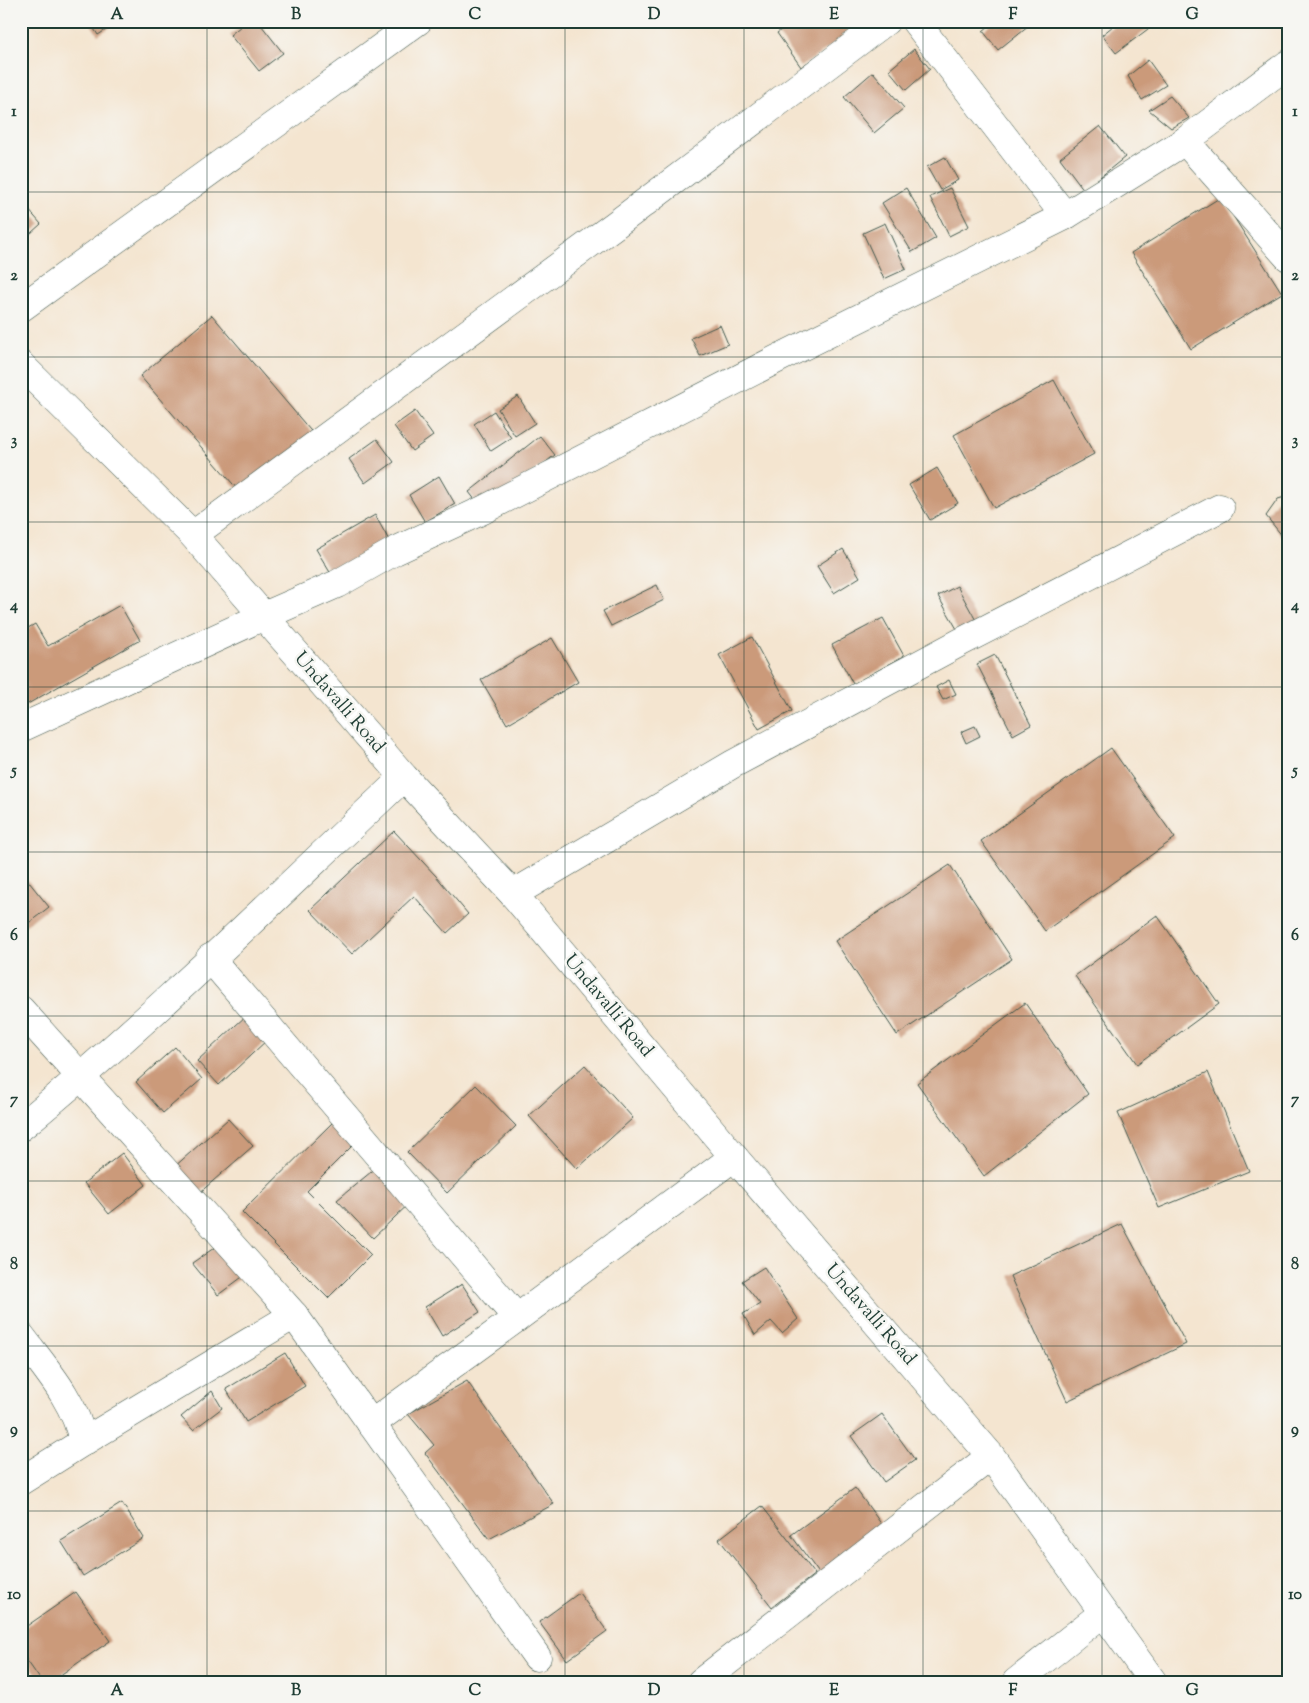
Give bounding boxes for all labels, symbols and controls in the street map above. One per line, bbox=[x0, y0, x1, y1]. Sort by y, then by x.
text: A bbox=[111, 4, 124, 27]
text: B bbox=[291, 4, 301, 27]
text: C bbox=[469, 4, 482, 27]
text: D bbox=[648, 4, 661, 27]
text: E bbox=[829, 4, 839, 27]
text: F bbox=[1009, 4, 1018, 27]
text: G bbox=[1185, 4, 1199, 27]
text: 1 bbox=[11, 101, 17, 124]
text: 1 bbox=[1292, 101, 1298, 124]
text: 2 bbox=[10, 265, 18, 288]
text: 2 bbox=[1291, 265, 1299, 288]
text: 3 bbox=[11, 430, 18, 453]
text: 3 bbox=[1292, 430, 1299, 453]
text: 4 bbox=[9, 595, 18, 618]
text: 4 bbox=[1290, 595, 1299, 618]
street label: Undavalli Road bbox=[287, 646, 391, 760]
text: 5 bbox=[9, 760, 17, 783]
text: 5 bbox=[1290, 760, 1298, 783]
text: 6 bbox=[10, 925, 18, 948]
text: 6 bbox=[1291, 925, 1299, 948]
street label: Undavalli Road bbox=[557, 949, 659, 1064]
text: 7 bbox=[10, 1089, 19, 1112]
text: 7 bbox=[1291, 1089, 1300, 1112]
text: 8 bbox=[10, 1254, 18, 1277]
text: 8 bbox=[1291, 1254, 1299, 1277]
street label: Undavalli Road bbox=[818, 1258, 922, 1372]
text: 9 bbox=[10, 1419, 18, 1442]
text: 9 bbox=[1291, 1419, 1299, 1442]
text: 10 bbox=[7, 1584, 21, 1607]
text: 10 bbox=[1288, 1584, 1302, 1607]
text: A bbox=[111, 1680, 124, 1703]
text: B bbox=[291, 1680, 301, 1703]
text: C bbox=[469, 1680, 482, 1703]
text: D bbox=[648, 1680, 661, 1703]
text: E bbox=[829, 1680, 839, 1703]
text: F bbox=[1009, 1680, 1018, 1703]
text: G bbox=[1185, 1680, 1199, 1703]

